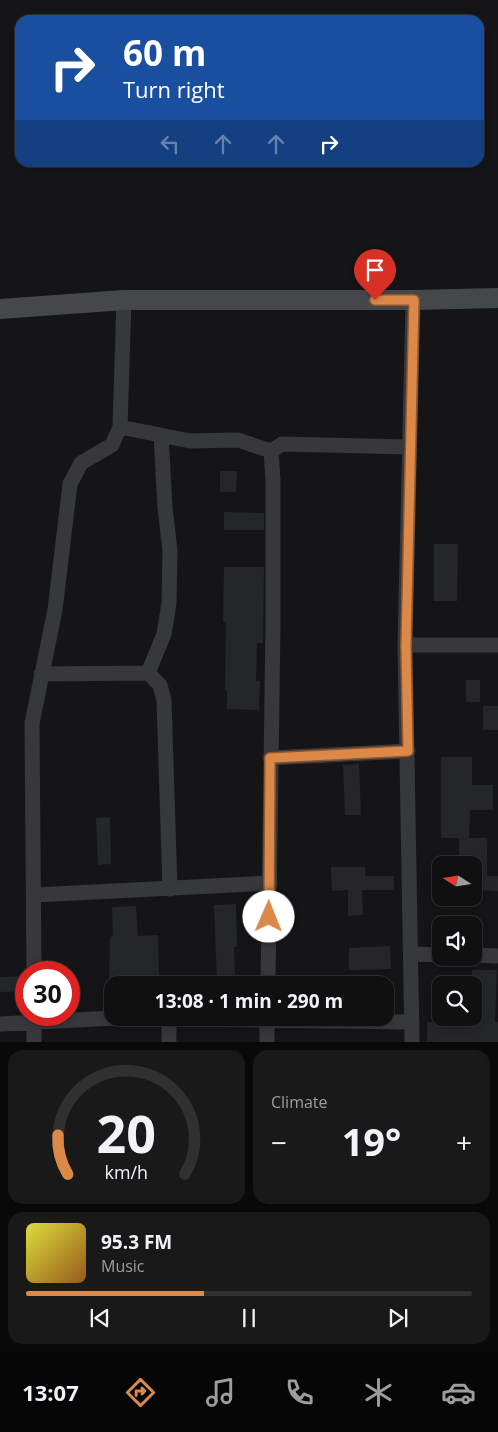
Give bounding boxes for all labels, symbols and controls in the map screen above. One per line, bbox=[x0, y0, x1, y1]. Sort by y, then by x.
text: 60 m bbox=[123, 29, 206, 76]
icon: right bbox=[40, 35, 105, 100]
text: Turn right bbox=[123, 74, 225, 104]
icon: left bbox=[156, 130, 184, 158]
icon: ahead bbox=[209, 130, 237, 158]
icon: ahead bbox=[262, 130, 290, 158]
icon: right bbox=[315, 130, 343, 158]
pin bbox=[354, 249, 396, 300]
icon: arrive bbox=[361, 256, 389, 284]
north arrow bbox=[432, 856, 482, 906]
map controls bbox=[432, 856, 482, 1026]
position arrow bbox=[242, 890, 294, 942]
button: sound bbox=[432, 916, 482, 966]
speed limit sign: 30 bbox=[15, 961, 80, 1026]
button: search bbox=[432, 976, 482, 1026]
text: 13:08 · 1 min · 290 m bbox=[155, 988, 343, 1014]
text: Climate bbox=[271, 1091, 328, 1113]
text: 20 bbox=[97, 1097, 156, 1168]
text: 19° bbox=[342, 1115, 401, 1167]
text: − bbox=[271, 1123, 287, 1161]
text: + bbox=[456, 1123, 472, 1161]
text: km/h bbox=[105, 1160, 148, 1184]
text: 95.3 FM bbox=[101, 1229, 172, 1255]
text: Music bbox=[101, 1255, 145, 1277]
icon: previous bbox=[86, 1304, 114, 1332]
icon: pause bbox=[235, 1304, 263, 1332]
icon: next bbox=[384, 1304, 412, 1332]
icon: directions bbox=[123, 1375, 158, 1410]
icon: music bbox=[203, 1375, 238, 1410]
icon: phone bbox=[282, 1375, 317, 1410]
icon: climate bbox=[361, 1375, 396, 1410]
icon: car bbox=[441, 1375, 476, 1410]
text: 13:07 bbox=[22, 1377, 79, 1407]

